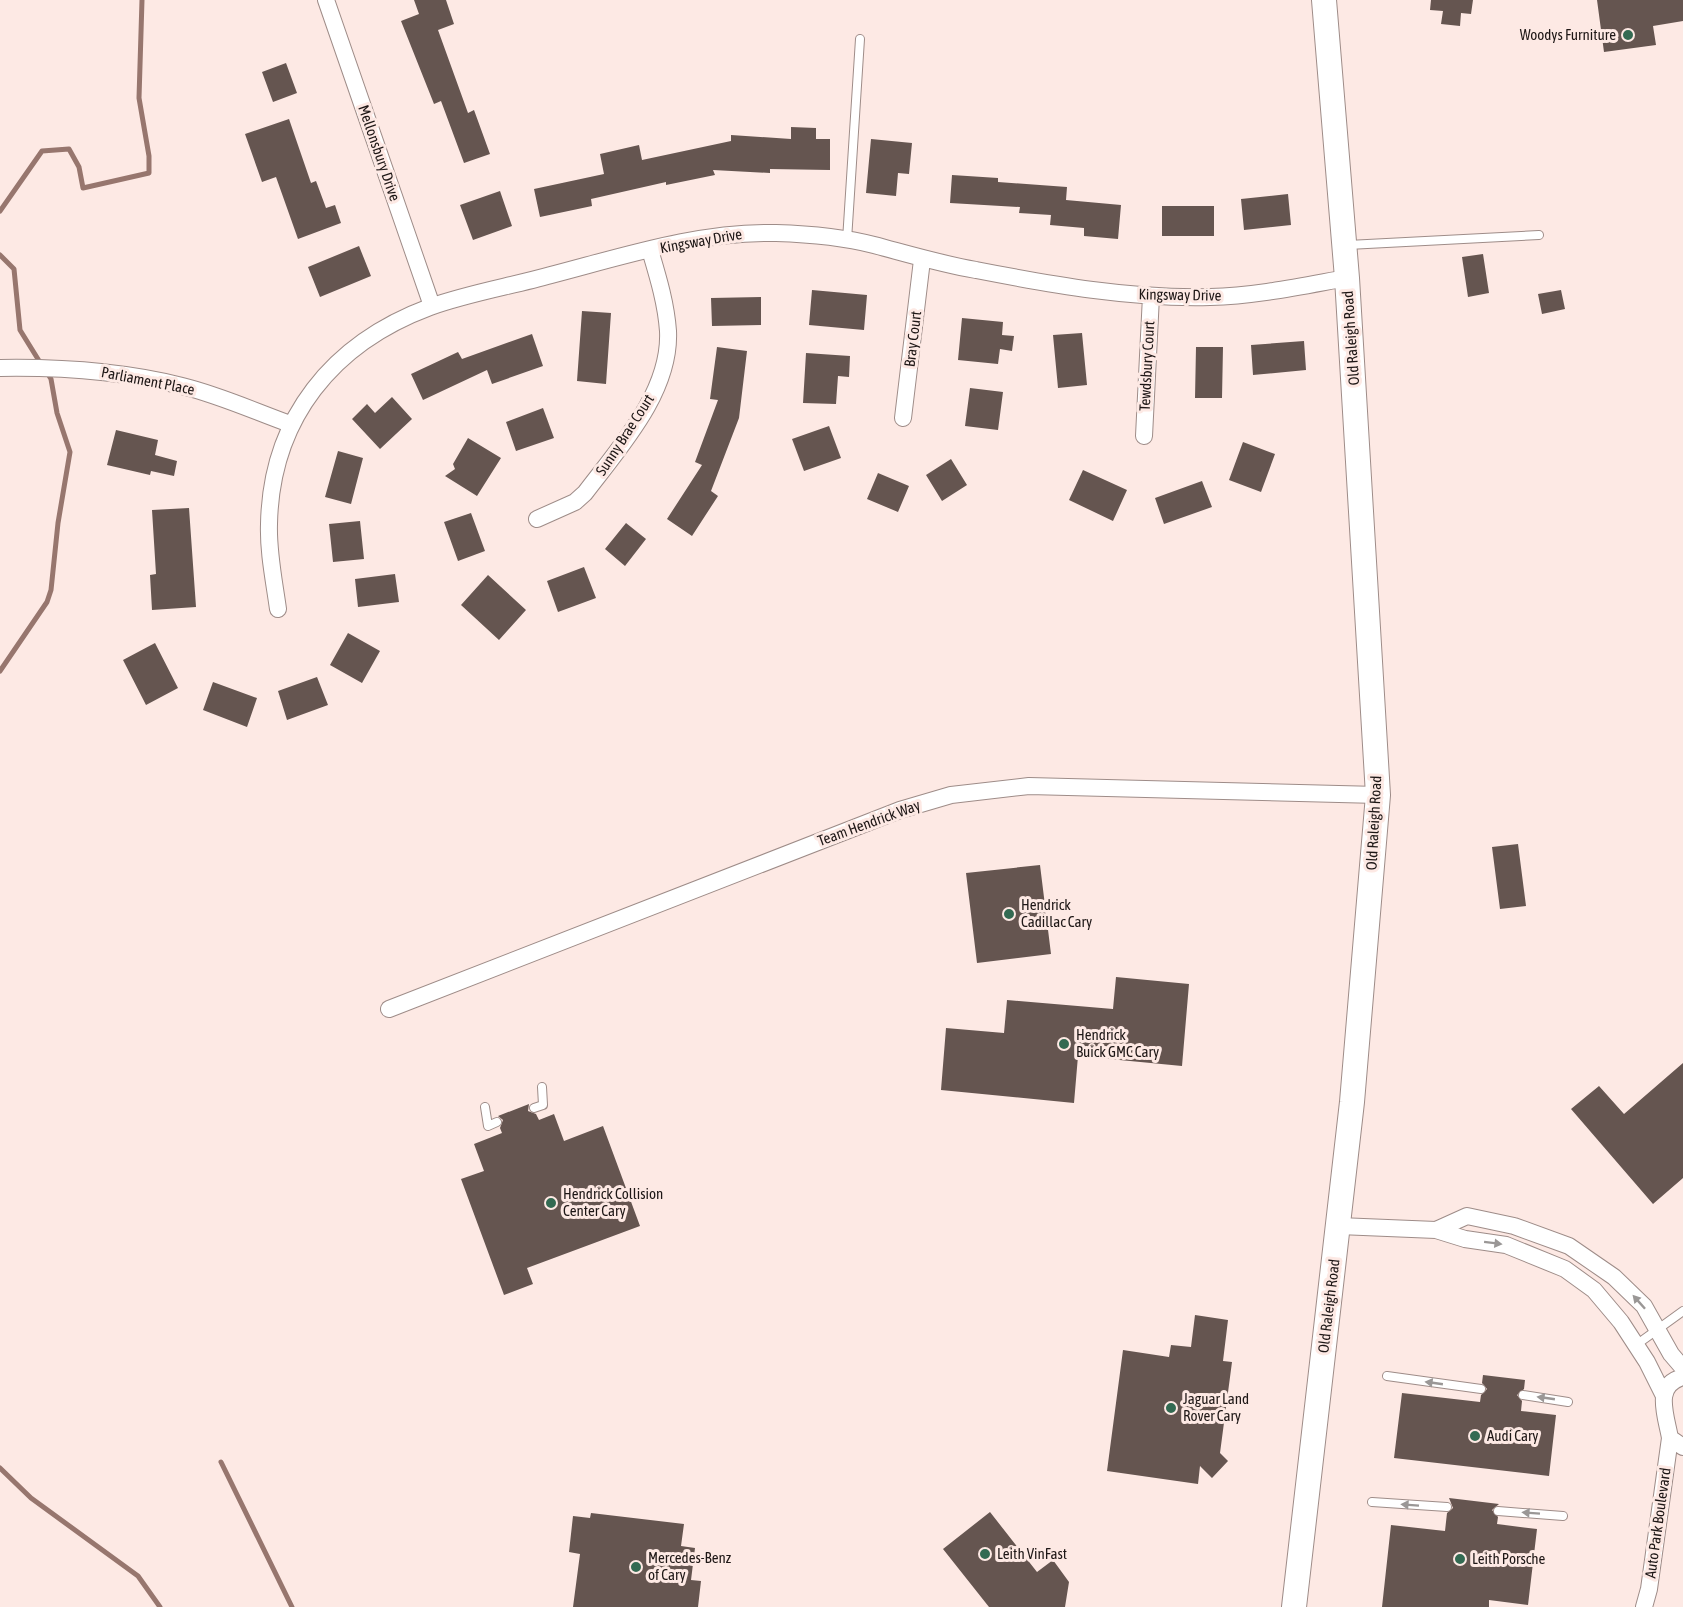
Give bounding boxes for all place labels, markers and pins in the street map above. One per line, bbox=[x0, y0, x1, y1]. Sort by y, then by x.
place label: Woodys Furniture bbox=[1520, 26, 1616, 43]
marker: Woodys Furniture bbox=[1621, 28, 1635, 42]
place label: Hendrick Cadillac Cary bbox=[1021, 896, 1092, 930]
marker: Hendrick Cadillac Cary bbox=[1002, 907, 1016, 921]
place label: Hendrick Buick GMC Cary bbox=[1076, 1026, 1159, 1060]
marker: Hendrick Buick GMC Cary bbox=[1057, 1037, 1071, 1051]
place label: Hendrick Collision Center Cary bbox=[563, 1185, 663, 1219]
marker: Hendrick Collision Center Cary bbox=[544, 1196, 558, 1210]
place label: Jaguar Land Rover Cary bbox=[1183, 1390, 1249, 1424]
marker: Jaguar Land Rover Cary bbox=[1164, 1401, 1178, 1415]
place label: Audi Cary bbox=[1487, 1427, 1539, 1444]
marker: Audi Cary bbox=[1468, 1429, 1482, 1443]
place label: Leith VinFast bbox=[997, 1545, 1067, 1562]
marker: Leith VinFast bbox=[978, 1547, 992, 1561]
place label: Mercedes-Benz of Cary bbox=[648, 1549, 732, 1583]
place label: Leith Porsche bbox=[1472, 1550, 1546, 1567]
marker: Leith Porsche bbox=[1453, 1552, 1467, 1566]
marker: Mercedes-Benz of Cary bbox=[629, 1560, 643, 1574]

